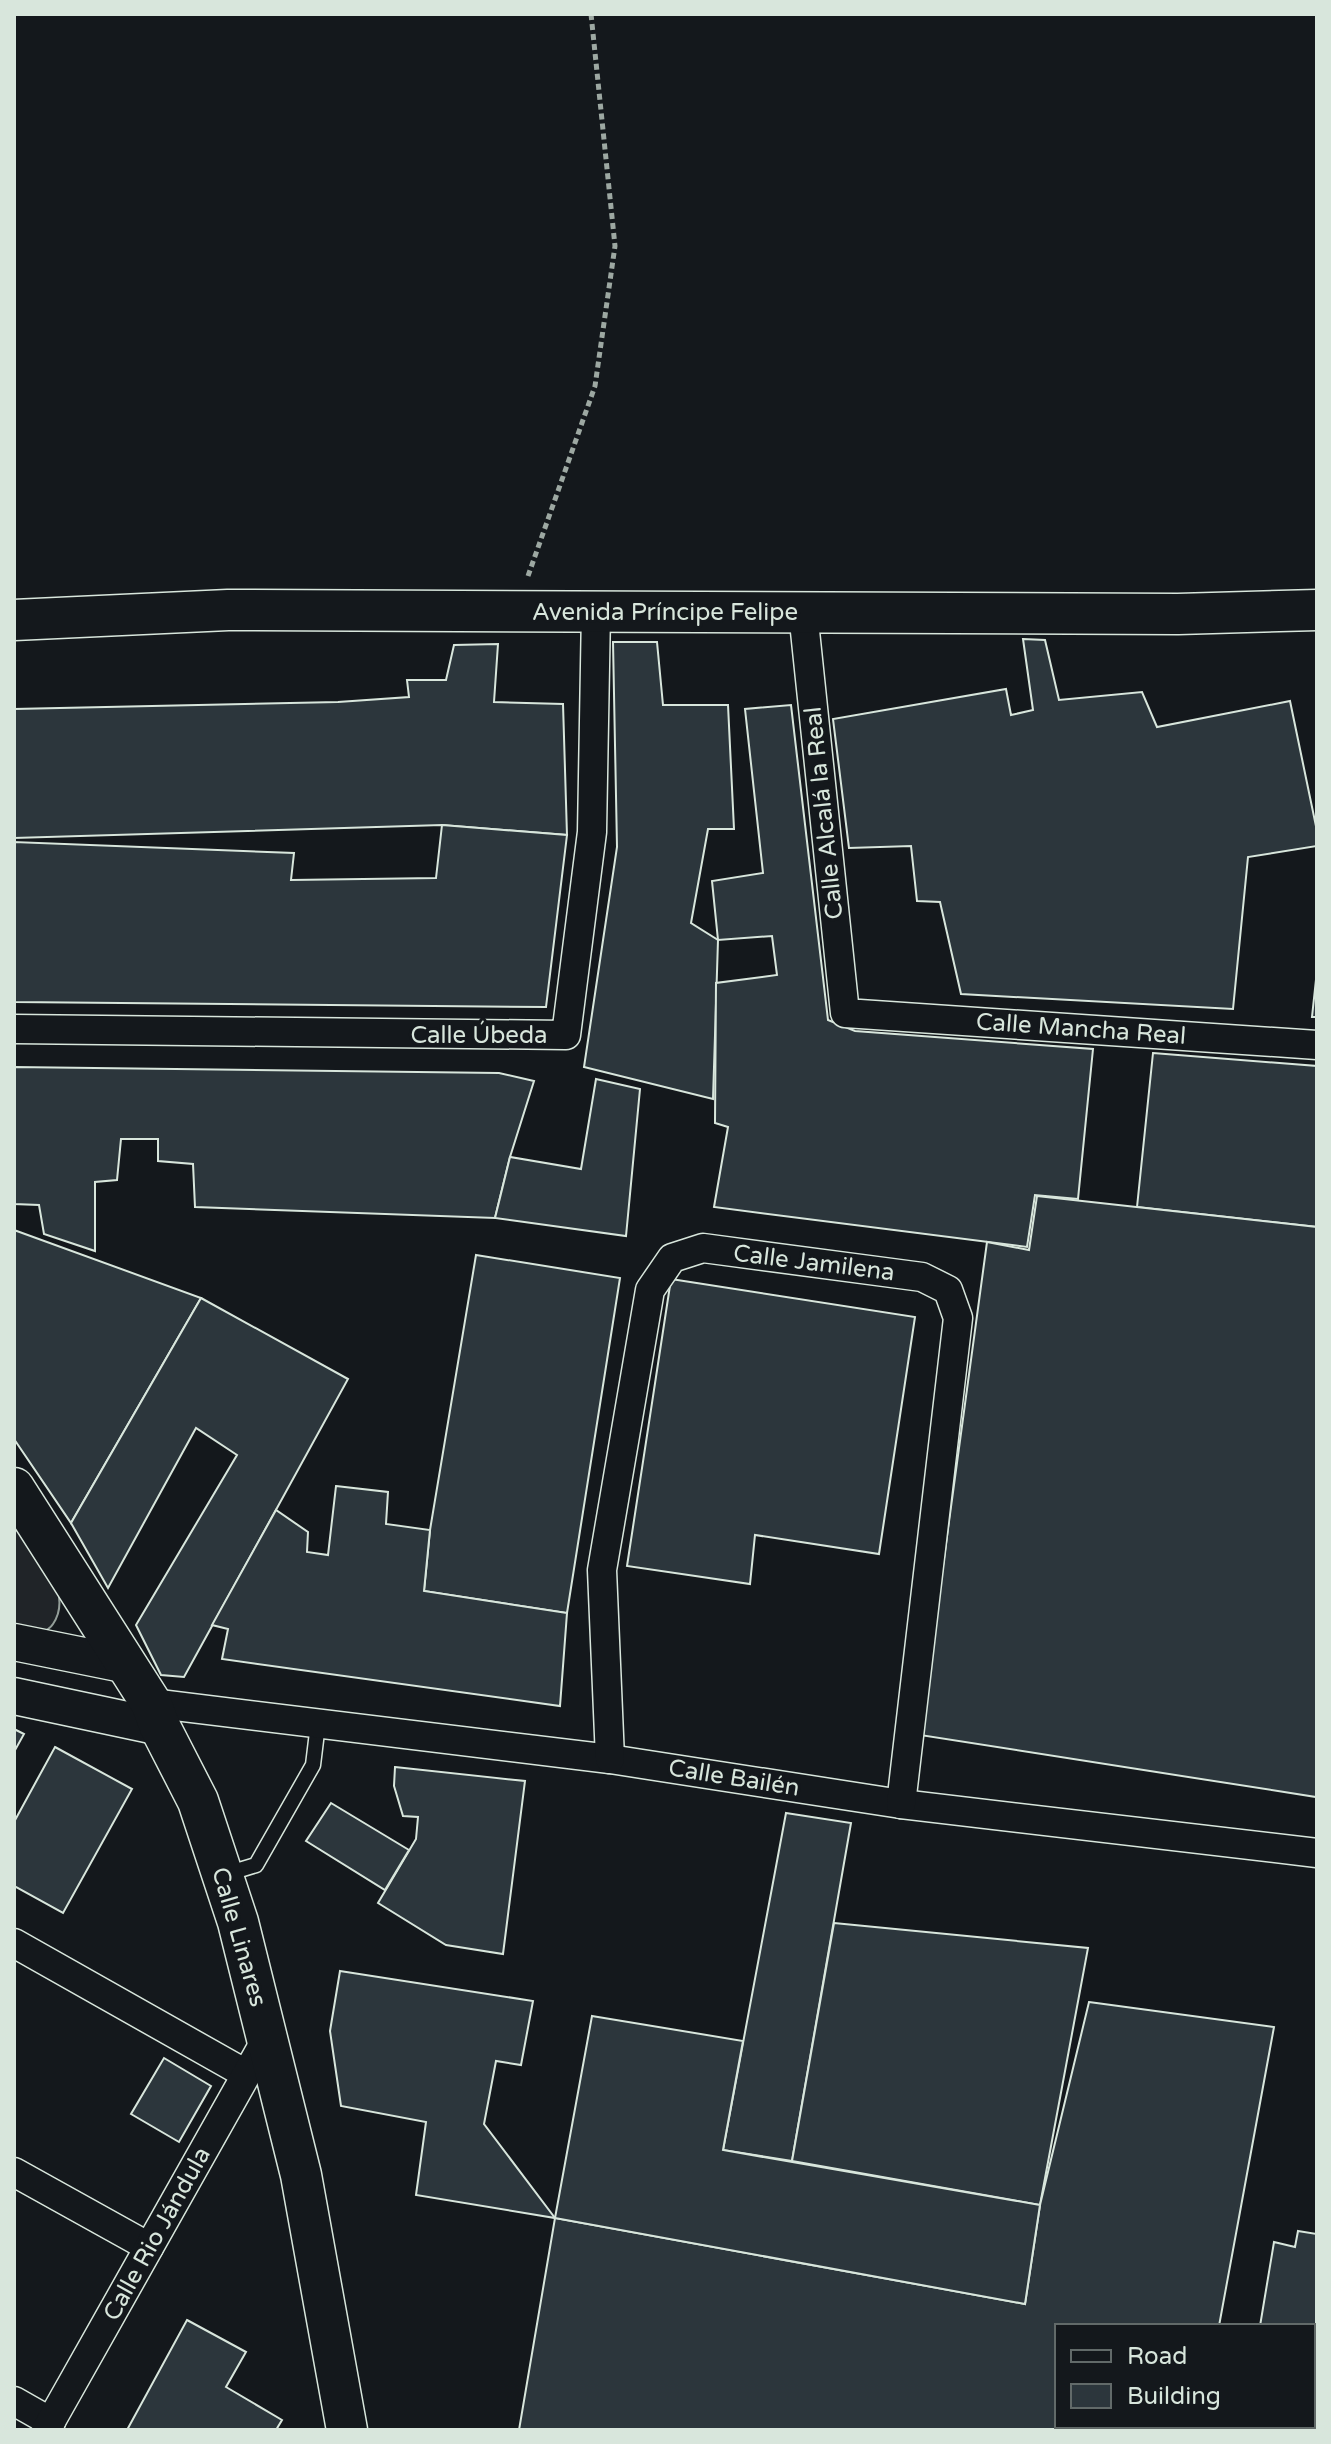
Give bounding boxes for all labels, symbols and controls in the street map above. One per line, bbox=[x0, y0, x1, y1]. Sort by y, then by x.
street label: Avenida Príncipe Felipe bbox=[532, 598, 798, 627]
street label: Calle Alcalá la Real bbox=[798, 705, 850, 921]
street label: Calle Mancha Real bbox=[975, 1007, 1187, 1051]
street label: Calle Úbeda bbox=[410, 1020, 548, 1050]
street label: Calle Jamilena bbox=[732, 1239, 896, 1287]
street label: Calle Bailén bbox=[666, 1753, 802, 1803]
street label: Calle Linares bbox=[205, 1864, 273, 2010]
street label: Calle Rio Jándula bbox=[97, 2142, 217, 2326]
legend bbox=[1055, 2324, 1315, 2428]
text: Road bbox=[1127, 2342, 1187, 2371]
text: Building bbox=[1127, 2382, 1221, 2411]

